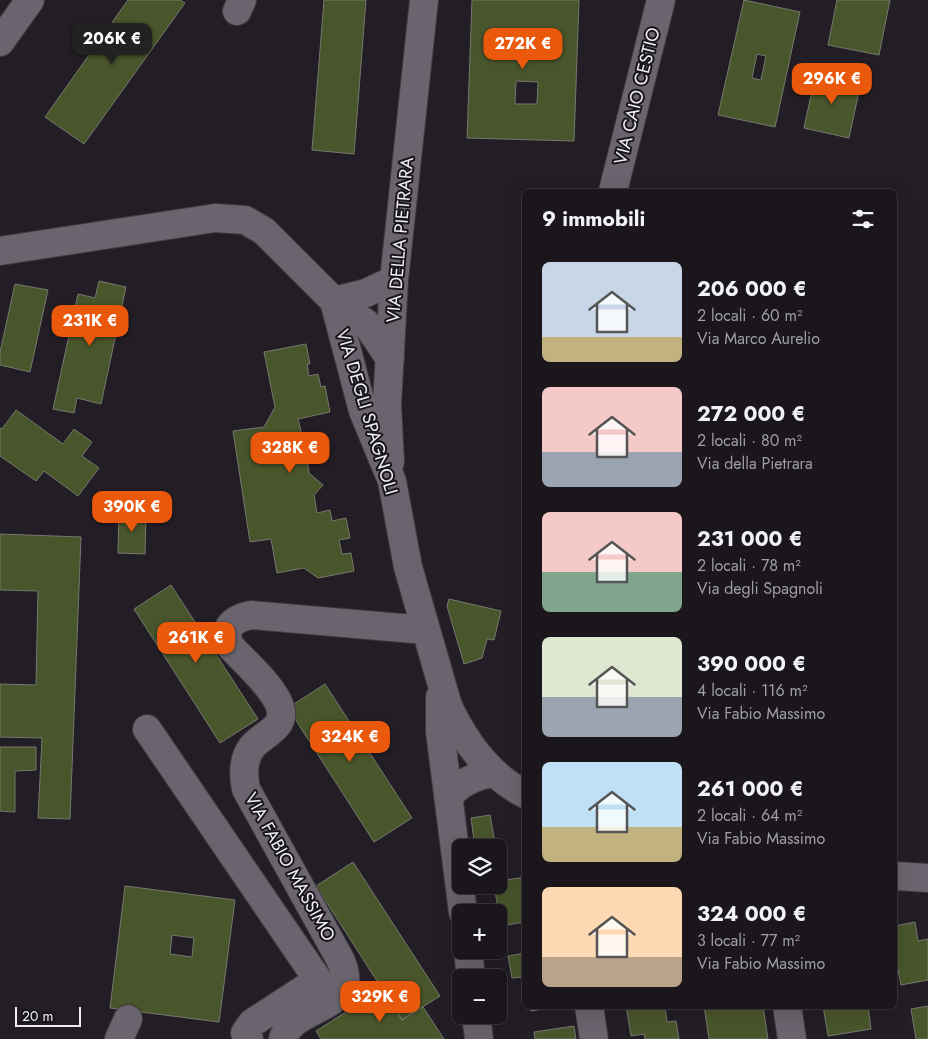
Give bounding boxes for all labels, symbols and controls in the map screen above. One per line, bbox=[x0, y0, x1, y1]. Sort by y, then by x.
pin: 206K € bbox=[71, 22, 153, 65]
street label: VIA CAIO CESTIO bbox=[607, 25, 667, 167]
text: 206K € bbox=[83, 27, 141, 50]
pin: 272K € bbox=[482, 28, 564, 70]
text: 272K € bbox=[494, 32, 552, 55]
pin: 296K € bbox=[791, 62, 873, 105]
text: 296K € bbox=[803, 67, 861, 90]
street label: VIA DELLA PIETRARA bbox=[380, 156, 420, 324]
text: 9 immobili bbox=[542, 204, 645, 234]
icon: filters bbox=[849, 205, 877, 233]
text: 206 000 € bbox=[697, 274, 807, 304]
icon: home bbox=[582, 282, 642, 342]
pin: 231K € bbox=[49, 304, 131, 347]
text: 2 locali · 60 m² bbox=[697, 304, 803, 327]
text: 231K € bbox=[62, 309, 118, 332]
street label: VIA DEGLI SPAGNOLI bbox=[329, 326, 405, 498]
text: Via Marco Aurelio bbox=[697, 327, 820, 350]
text: 272 000 € bbox=[697, 399, 805, 429]
icon: home bbox=[582, 407, 642, 467]
text: 2 locali · 80 m² bbox=[697, 429, 802, 452]
pin: 328K € bbox=[249, 432, 331, 474]
text: 328K € bbox=[262, 436, 318, 459]
text: Via della Pietrara bbox=[697, 452, 813, 475]
pin: 390K € bbox=[91, 490, 173, 533]
text: 390K € bbox=[103, 495, 161, 518]
text: 231 000 € bbox=[697, 524, 803, 554]
icon: home bbox=[582, 532, 642, 592]
text: 2 locali · 78 m² bbox=[697, 554, 801, 577]
text: Via degli Spagnoli bbox=[697, 577, 823, 600]
pin: 261K € bbox=[155, 622, 237, 664]
text: 261K € bbox=[168, 626, 224, 649]
text: 390 000 € bbox=[697, 649, 806, 679]
icon: home bbox=[582, 657, 642, 717]
text: 4 locali · 116 m² bbox=[697, 679, 808, 702]
text: Via Fabio Massimo bbox=[697, 702, 825, 725]
pin: 324K € bbox=[309, 720, 391, 763]
text: 324K € bbox=[321, 725, 379, 748]
text: 261 000 € bbox=[697, 774, 804, 804]
icon: home bbox=[582, 782, 642, 842]
street label: VIA FABIO MASSIMO bbox=[238, 788, 342, 946]
text: 2 locali · 64 m² bbox=[697, 804, 802, 827]
text: Via Fabio Massimo bbox=[697, 827, 825, 850]
map controls bbox=[452, 839, 507, 1024]
button: layers bbox=[452, 839, 507, 894]
text: 324 000 € bbox=[697, 899, 807, 929]
button: + bbox=[452, 904, 507, 959]
icon: home bbox=[582, 907, 642, 967]
text: 3 locali · 77 m² bbox=[697, 929, 800, 952]
text: Via Fabio Massimo bbox=[697, 952, 825, 975]
button: − bbox=[452, 969, 507, 1024]
pin: 329K € bbox=[339, 980, 421, 1023]
text: 329K € bbox=[351, 985, 409, 1008]
scale bar bbox=[15, 1004, 81, 1027]
text: 20 m bbox=[22, 1006, 54, 1026]

